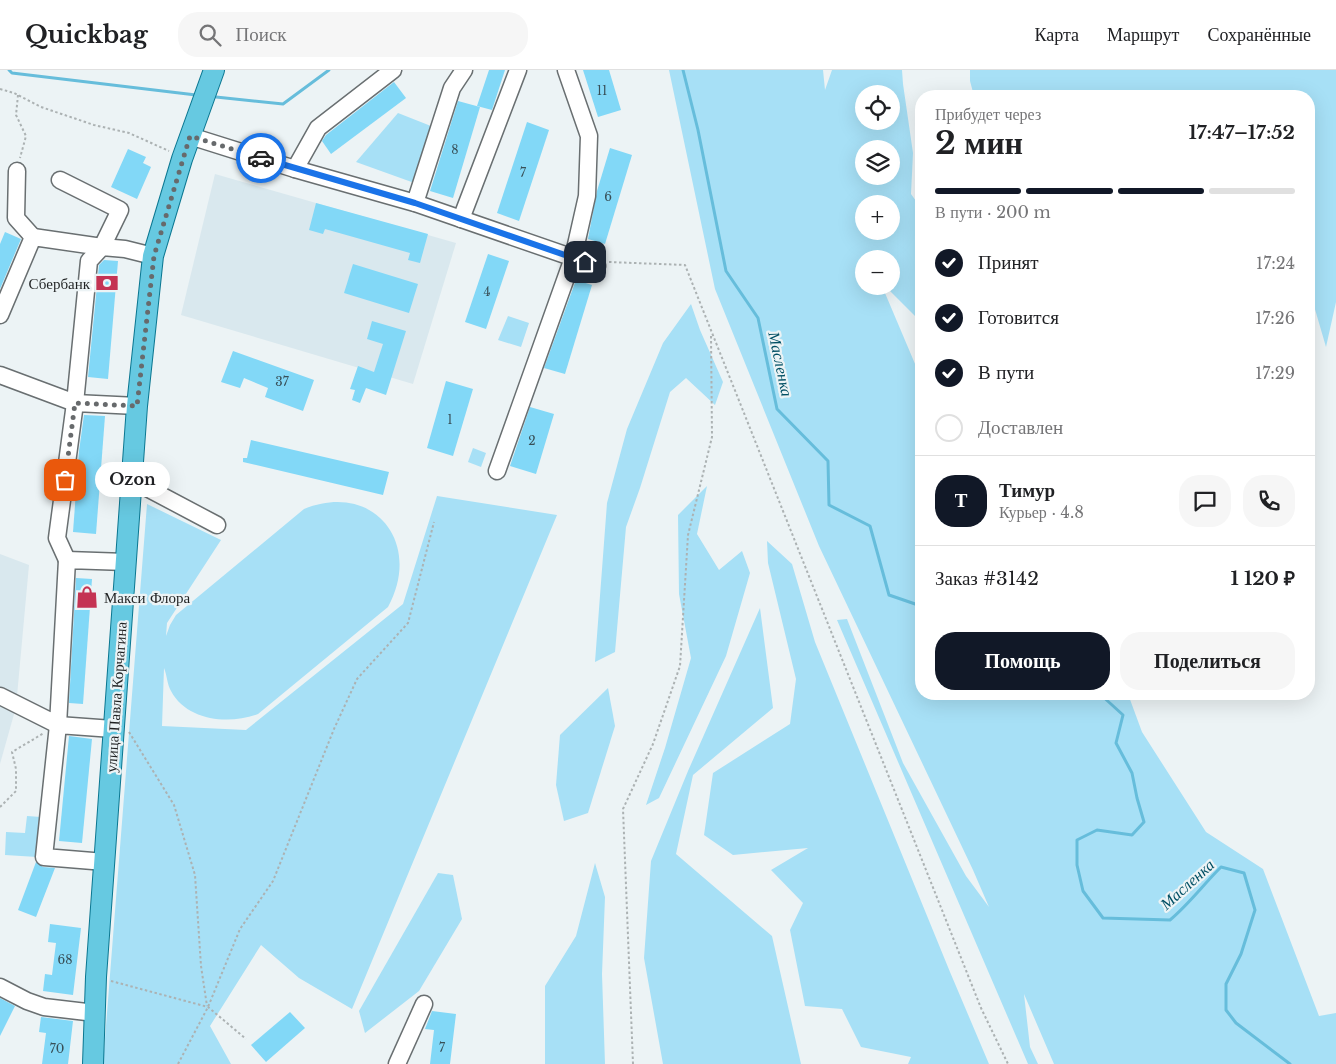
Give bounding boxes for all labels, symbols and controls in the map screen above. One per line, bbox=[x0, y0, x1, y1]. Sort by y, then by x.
search box bbox=[178, 12, 528, 57]
text: Quickbag bbox=[25, 20, 148, 49]
icon: search bbox=[196, 21, 224, 49]
text: Поиск bbox=[236, 23, 287, 46]
text: Карта bbox=[1034, 24, 1079, 46]
text: Маршрут bbox=[1107, 24, 1179, 46]
text: Сохранённые bbox=[1207, 24, 1311, 46]
house number: 11 bbox=[597, 83, 607, 98]
map controls bbox=[855, 85, 900, 295]
button: locate bbox=[855, 85, 900, 130]
text: Прибудет через bbox=[935, 104, 1041, 124]
text: 17:47–17:52 bbox=[1188, 121, 1295, 144]
text: 2 мин bbox=[935, 123, 1023, 163]
courier bbox=[236, 133, 286, 183]
button: layers bbox=[855, 140, 900, 185]
house number: 8 bbox=[451, 142, 459, 157]
icon: car bbox=[247, 144, 275, 172]
house number: 7 bbox=[520, 165, 527, 180]
house number: 6 bbox=[604, 189, 612, 204]
button: + bbox=[855, 195, 900, 240]
text: В пути · 200 m bbox=[935, 202, 1051, 222]
pin bbox=[564, 241, 606, 283]
icon: home bbox=[571, 248, 599, 276]
icon: check bbox=[935, 249, 963, 277]
button: − bbox=[855, 250, 900, 295]
text: Принят bbox=[978, 251, 1039, 274]
text: 17:24 bbox=[1256, 253, 1295, 273]
bank icon: Сбербанк bbox=[94, 270, 120, 296]
place label: Сбербанк bbox=[29, 274, 91, 293]
house number: 4 bbox=[483, 284, 491, 299]
icon: check bbox=[935, 304, 963, 332]
text: Готовится bbox=[978, 306, 1059, 329]
text: 17:26 bbox=[1255, 308, 1295, 328]
water label: Масленка bbox=[764, 329, 798, 398]
icon: check bbox=[935, 359, 963, 387]
text: В пути bbox=[978, 361, 1034, 384]
text: 17:29 bbox=[1255, 363, 1295, 383]
house number: 37 bbox=[275, 374, 290, 389]
house number: 1 bbox=[447, 412, 453, 427]
text: Доставлен bbox=[978, 416, 1063, 439]
house number: 2 bbox=[528, 433, 536, 448]
pin bbox=[44, 459, 86, 501]
callout: Ozon bbox=[95, 462, 170, 498]
icon: bag bbox=[51, 466, 79, 494]
text: Ozon bbox=[109, 469, 156, 489]
button: chat bbox=[1179, 475, 1231, 527]
button: phone bbox=[1243, 475, 1295, 527]
text: Тимур bbox=[999, 479, 1055, 502]
text: Т bbox=[955, 489, 967, 512]
text: Курьер · 4.8 bbox=[999, 502, 1084, 522]
text: Заказ #3142 bbox=[935, 567, 1039, 590]
text: 1 120 ₽ bbox=[1231, 567, 1295, 590]
shop icon: Макси Флора bbox=[74, 584, 100, 610]
place label: Макси Флора bbox=[104, 588, 190, 607]
street label: улица Павла Корчагина bbox=[101, 621, 131, 773]
button: Помощь bbox=[935, 632, 1110, 690]
button: Поделиться bbox=[1120, 632, 1295, 690]
water label: Масленка bbox=[1155, 855, 1218, 914]
house number: 68 bbox=[58, 952, 73, 967]
house number: 7 bbox=[439, 1040, 446, 1055]
house number: 70 bbox=[50, 1041, 64, 1056]

